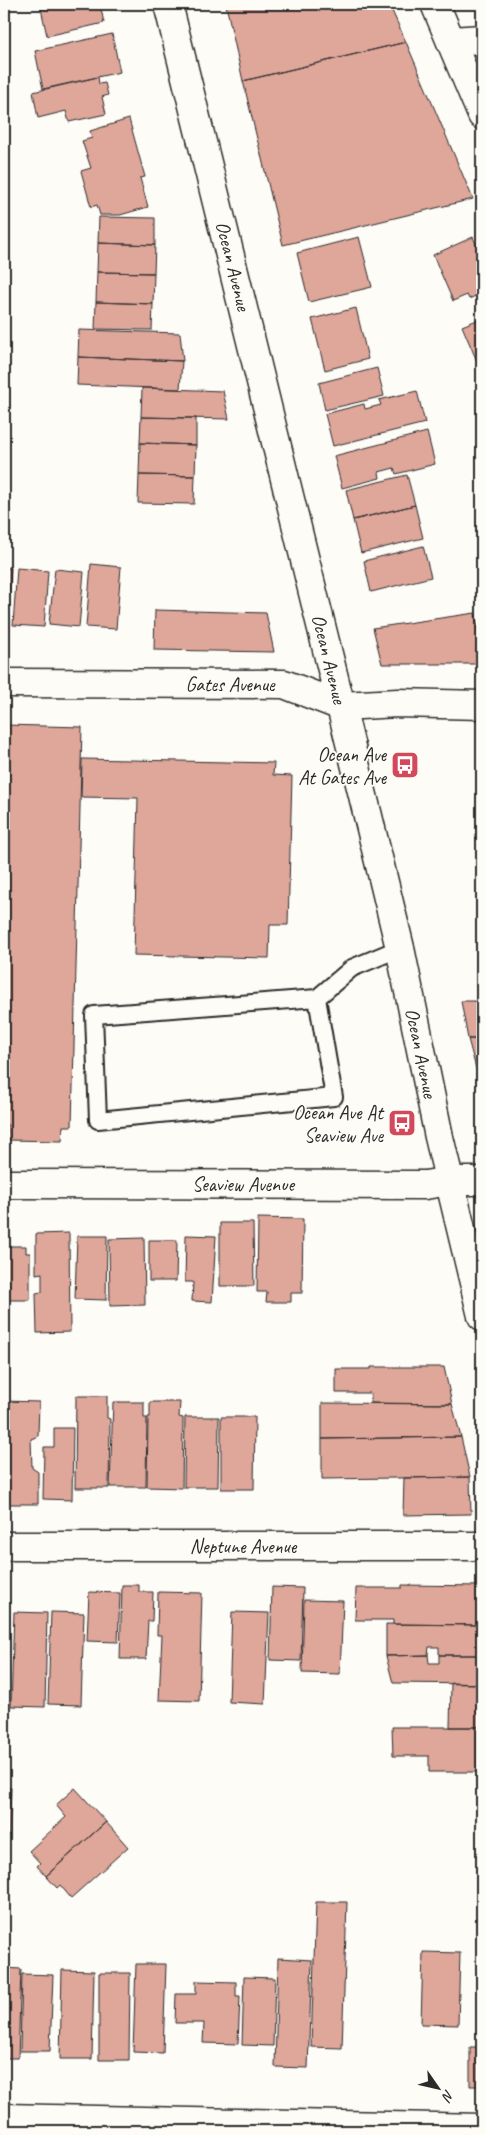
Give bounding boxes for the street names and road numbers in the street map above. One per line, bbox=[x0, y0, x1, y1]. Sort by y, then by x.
street label: Ocean Avenue bbox=[210, 219, 257, 315]
street label: Ocean Avenue bbox=[306, 612, 353, 708]
street label: Gates Avenue bbox=[185, 672, 276, 697]
street label: Ocean Avenue bbox=[399, 1006, 443, 1102]
street label: Seaview Avenue bbox=[192, 1172, 295, 1197]
street label: Neptune Avenue bbox=[190, 1534, 298, 1559]

